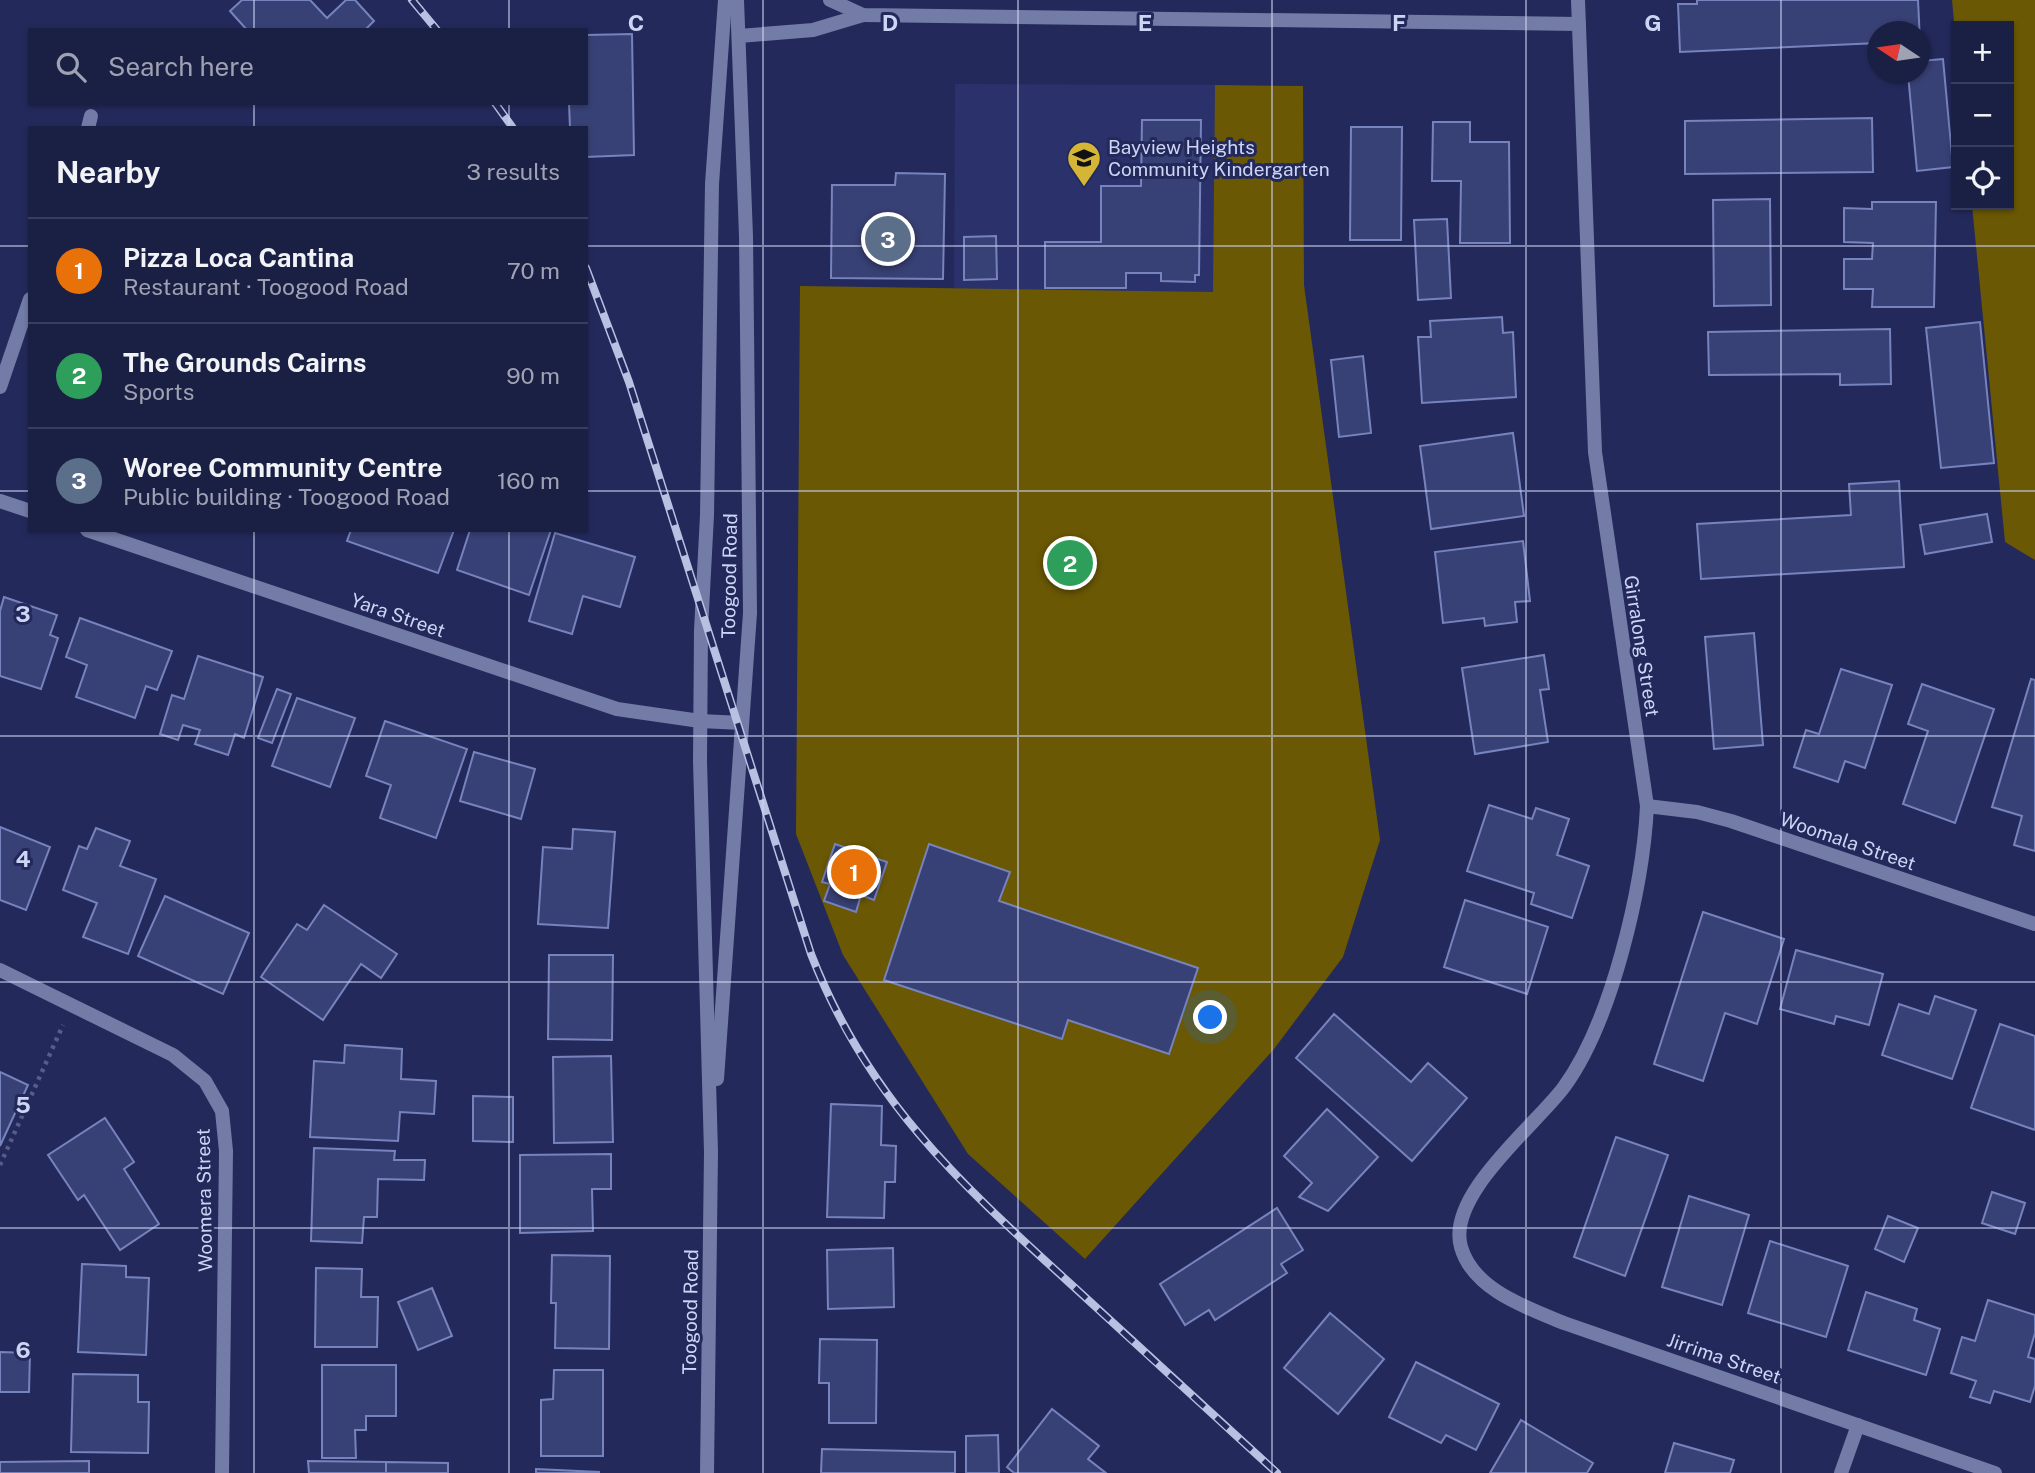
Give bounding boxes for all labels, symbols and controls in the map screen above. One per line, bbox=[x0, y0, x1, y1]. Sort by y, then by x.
text: C bbox=[628, 9, 644, 36]
text: D bbox=[882, 9, 898, 36]
text: E bbox=[1138, 9, 1152, 36]
text: F bbox=[1392, 9, 1406, 36]
text: G bbox=[1644, 9, 1662, 36]
north arrow bbox=[1867, 21, 1930, 84]
map controls bbox=[1951, 21, 2014, 210]
button: + bbox=[1951, 21, 2014, 84]
search box bbox=[28, 28, 588, 105]
icon: search bbox=[52, 48, 90, 86]
text: Search here bbox=[108, 51, 254, 82]
button: − bbox=[1951, 84, 2014, 147]
place label: Bayview Heights Community Kindergarten bbox=[1108, 136, 1330, 180]
school or university icon: Bayview Heights Community Kindergarten bbox=[1065, 139, 1103, 188]
button: locate bbox=[1951, 147, 2014, 210]
text: Nearby bbox=[56, 154, 160, 190]
text: 3 results bbox=[466, 158, 560, 185]
pin: 3 bbox=[865, 213, 911, 265]
text: Pizza Loca Cantina bbox=[123, 242, 354, 273]
text: 1 bbox=[74, 257, 84, 284]
text: 70 m bbox=[507, 257, 560, 284]
text: Restaurant · Toogood Road bbox=[123, 273, 409, 300]
text: The Grounds Cairns bbox=[123, 347, 366, 378]
text: 2 bbox=[72, 362, 86, 389]
text: 90 m bbox=[506, 362, 560, 389]
text: Sports bbox=[123, 378, 194, 405]
text: Woree Community Centre bbox=[123, 452, 443, 483]
text: 3 bbox=[71, 467, 87, 494]
text: 160 m bbox=[497, 467, 560, 494]
text: Public building · Toogood Road bbox=[123, 483, 450, 510]
street label: Toogood Road bbox=[717, 513, 741, 639]
pin: 2 bbox=[1047, 537, 1093, 589]
street label: Girralong Street bbox=[1620, 574, 1664, 718]
street label: Yara Street bbox=[348, 589, 448, 641]
text: 3 bbox=[15, 600, 31, 627]
street label: Woomala Street bbox=[1777, 807, 1919, 875]
text: 4 bbox=[15, 845, 31, 872]
pin: 1 bbox=[831, 846, 877, 898]
your location bbox=[1193, 1000, 1227, 1034]
text: 5 bbox=[15, 1091, 31, 1118]
street label: Woomera Street bbox=[192, 1128, 216, 1272]
street label: Toogood Road bbox=[678, 1249, 702, 1375]
street label: Jirrima Street bbox=[1664, 1328, 1784, 1388]
text: 6 bbox=[15, 1336, 31, 1363]

